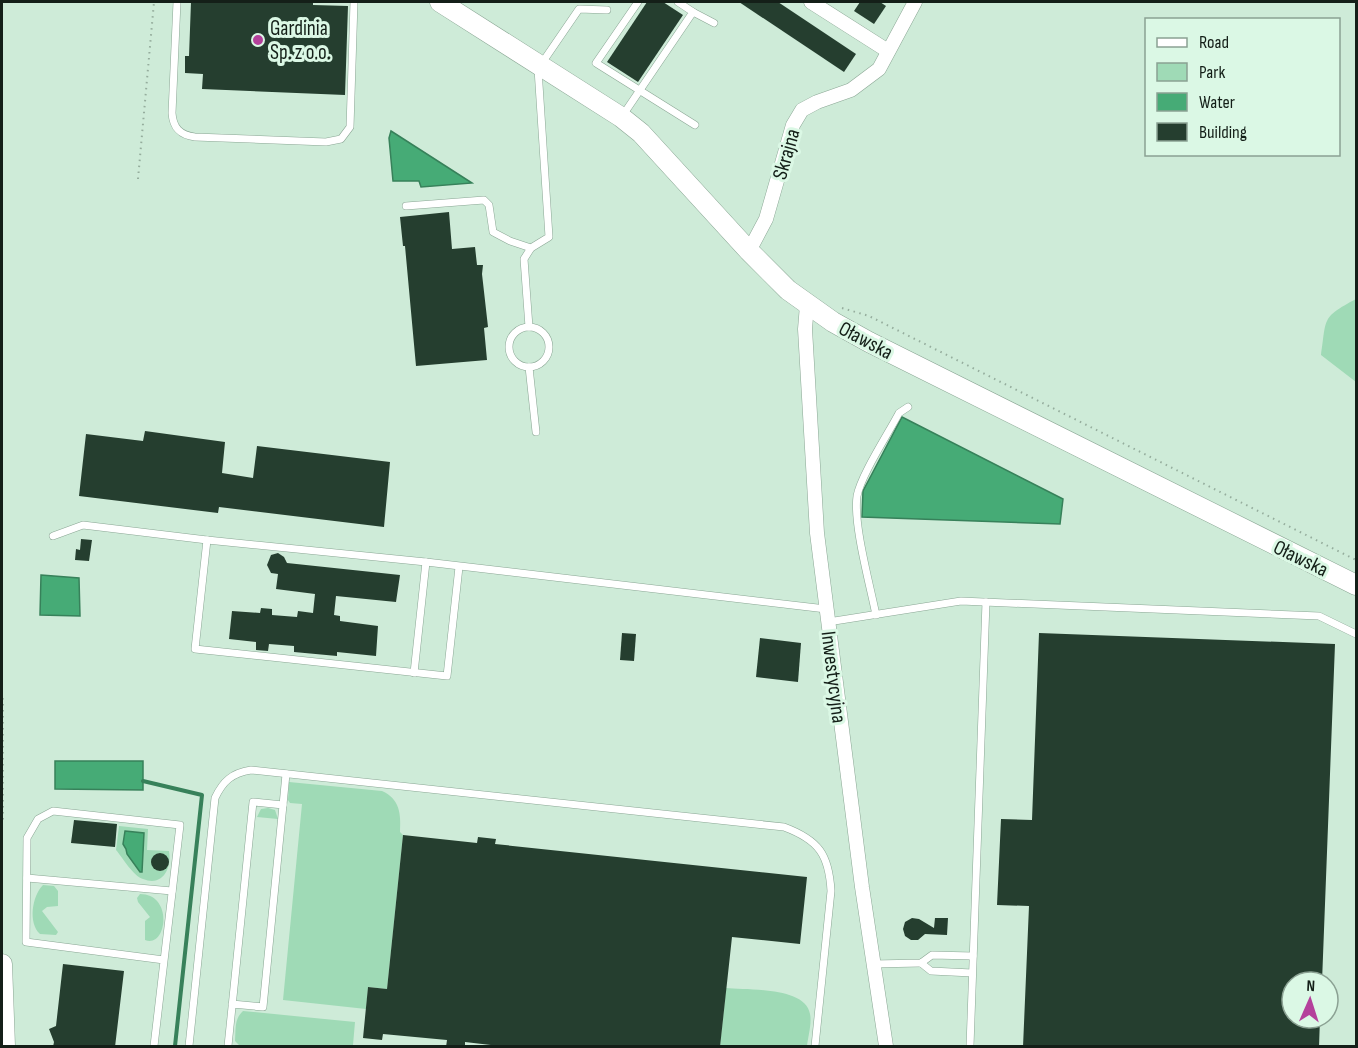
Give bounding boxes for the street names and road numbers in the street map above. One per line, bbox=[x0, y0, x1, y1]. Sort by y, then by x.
street label: Skrajna bbox=[767, 126, 806, 182]
street label: Oławska bbox=[834, 316, 897, 365]
street label: Oławska bbox=[1269, 535, 1332, 582]
street label: Inwestycyjna bbox=[815, 630, 852, 724]

